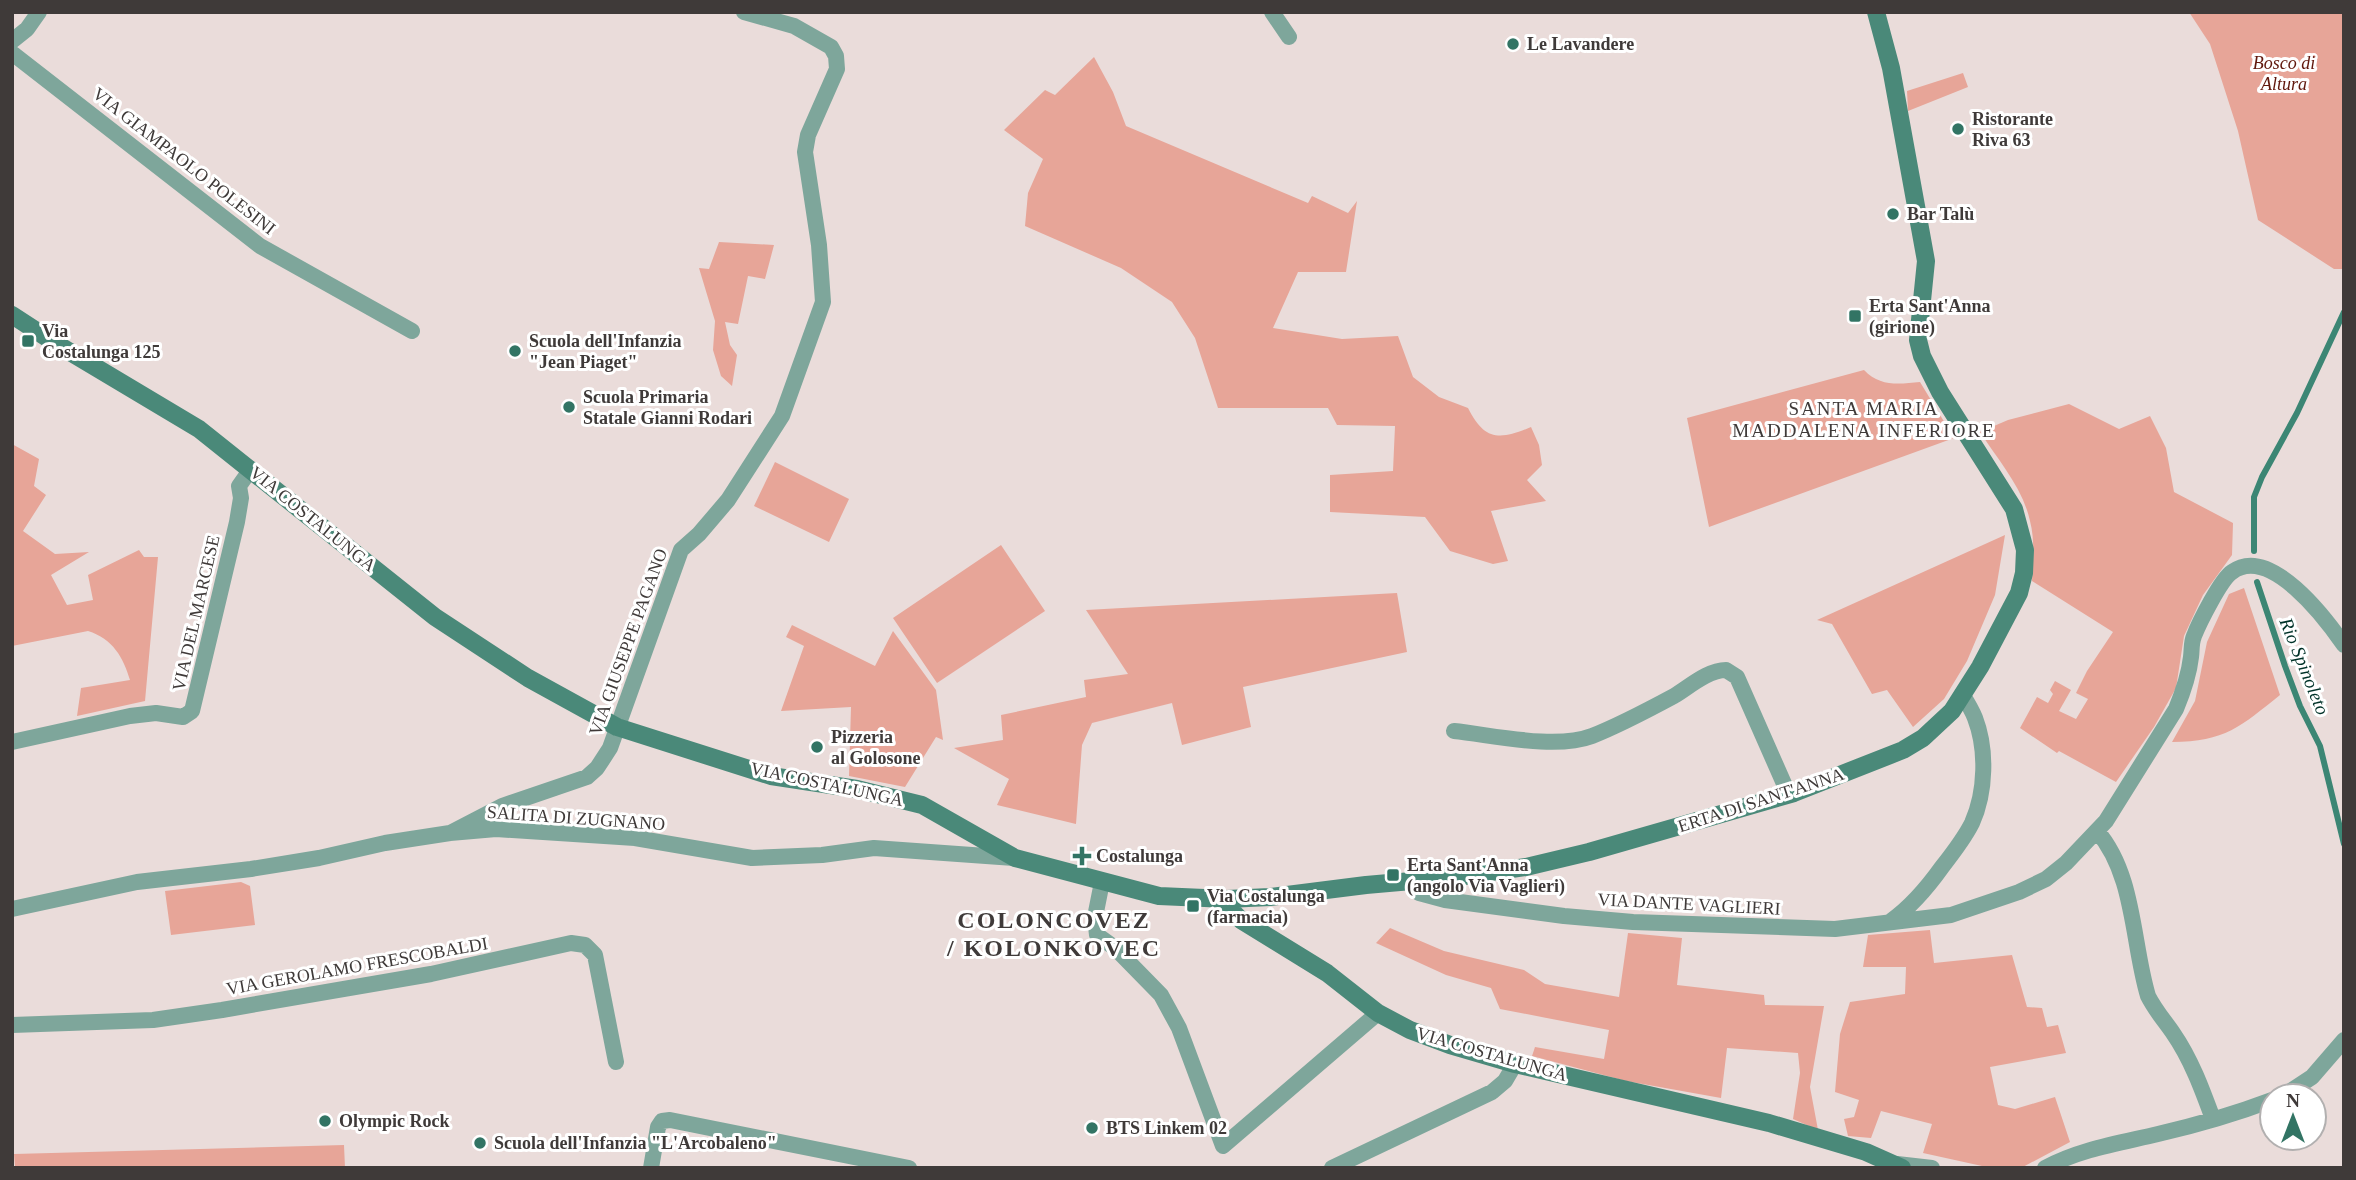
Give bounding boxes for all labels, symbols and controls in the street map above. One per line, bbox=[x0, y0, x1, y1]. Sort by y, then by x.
place label: Le Lavandere bbox=[1527, 34, 1634, 54]
marker: Le Lavandere bbox=[1505, 36, 1521, 52]
park label: Bosco di Altura bbox=[2253, 53, 2315, 94]
street label: VIA GIAMPAOLO POLESINI bbox=[89, 83, 279, 239]
place label: Ristorante Riva 63 bbox=[1972, 109, 2053, 150]
marker: Ristorante Riva 63 bbox=[1950, 121, 1966, 137]
place label: Bar Talù bbox=[1907, 204, 1974, 224]
marker: Bar Talù bbox=[1885, 206, 1901, 222]
place label: Erta Sant'Anna (girione) bbox=[1869, 296, 1991, 338]
marker: Erta Sant'Anna (girione) bbox=[1847, 308, 1863, 324]
place label: Via Costalunga 125 bbox=[42, 321, 161, 362]
place label: Scuola dell'Infanzia "Jean Piaget" bbox=[529, 331, 682, 372]
marker: Via Costalunga 125 bbox=[20, 333, 36, 349]
marker: Scuola dell'Infanzia "Jean Piaget" bbox=[507, 343, 523, 359]
place label: Scuola Primaria Statale Gianni Rodari bbox=[583, 387, 752, 428]
district label: SANTA MARIA MADDALENA INFERIORE bbox=[1732, 398, 1996, 441]
marker: Scuola Primaria Statale Gianni Rodari bbox=[561, 399, 577, 415]
street label: VIA COSTALUNGA bbox=[246, 462, 380, 576]
street label: VIA DEL MARCESE bbox=[168, 533, 224, 693]
street label: VIA GIUSEPPE PAGANO bbox=[585, 546, 671, 738]
water label: Rio Spinoleto bbox=[2275, 614, 2334, 718]
place label: Pizzeria al Golosone bbox=[831, 727, 921, 768]
marker: Pizzeria al Golosone bbox=[809, 739, 825, 755]
street label: VIA COSTALUNGA bbox=[749, 758, 905, 810]
street label: ERTA DI SANT'ANNA bbox=[1675, 764, 1847, 836]
street label: SALITA DI ZUGNANO bbox=[486, 802, 666, 834]
place label: Costalunga bbox=[1096, 846, 1183, 866]
marker: Costalunga bbox=[1074, 848, 1090, 864]
place label: Erta Sant'Anna (angolo Via Vaglieri) bbox=[1407, 855, 1565, 897]
marker: Erta Sant'Anna (angolo Via Vaglieri) bbox=[1385, 867, 1401, 883]
place label: Via Costalunga (farmacia) bbox=[1207, 886, 1325, 928]
street label: VIA DANTE VAGLIERI bbox=[1597, 889, 1781, 919]
marker: Via Costalunga (farmacia) bbox=[1185, 898, 1201, 914]
district label: COLONCOVEZ / KOLONKOVEC bbox=[946, 907, 1161, 961]
street label: VIA GEROLAMO FRESCOBALDI bbox=[225, 933, 489, 999]
street label: VIA COSTALUNGA bbox=[1414, 1023, 1570, 1085]
north arrow bbox=[2258, 1082, 2328, 1152]
text: N bbox=[2286, 1090, 2300, 1111]
place label: Olympic Rock bbox=[339, 1111, 450, 1131]
marker: Olympic Rock bbox=[317, 1113, 333, 1129]
place label: BTS Linkem 02 bbox=[1106, 1118, 1227, 1138]
marker: BTS Linkem 02 bbox=[1084, 1120, 1100, 1136]
place label: Scuola dell'Infanzia "L'Arcobaleno" bbox=[494, 1133, 777, 1153]
marker: Scuola dell'Infanzia "L'Arcobaleno" bbox=[472, 1135, 488, 1151]

